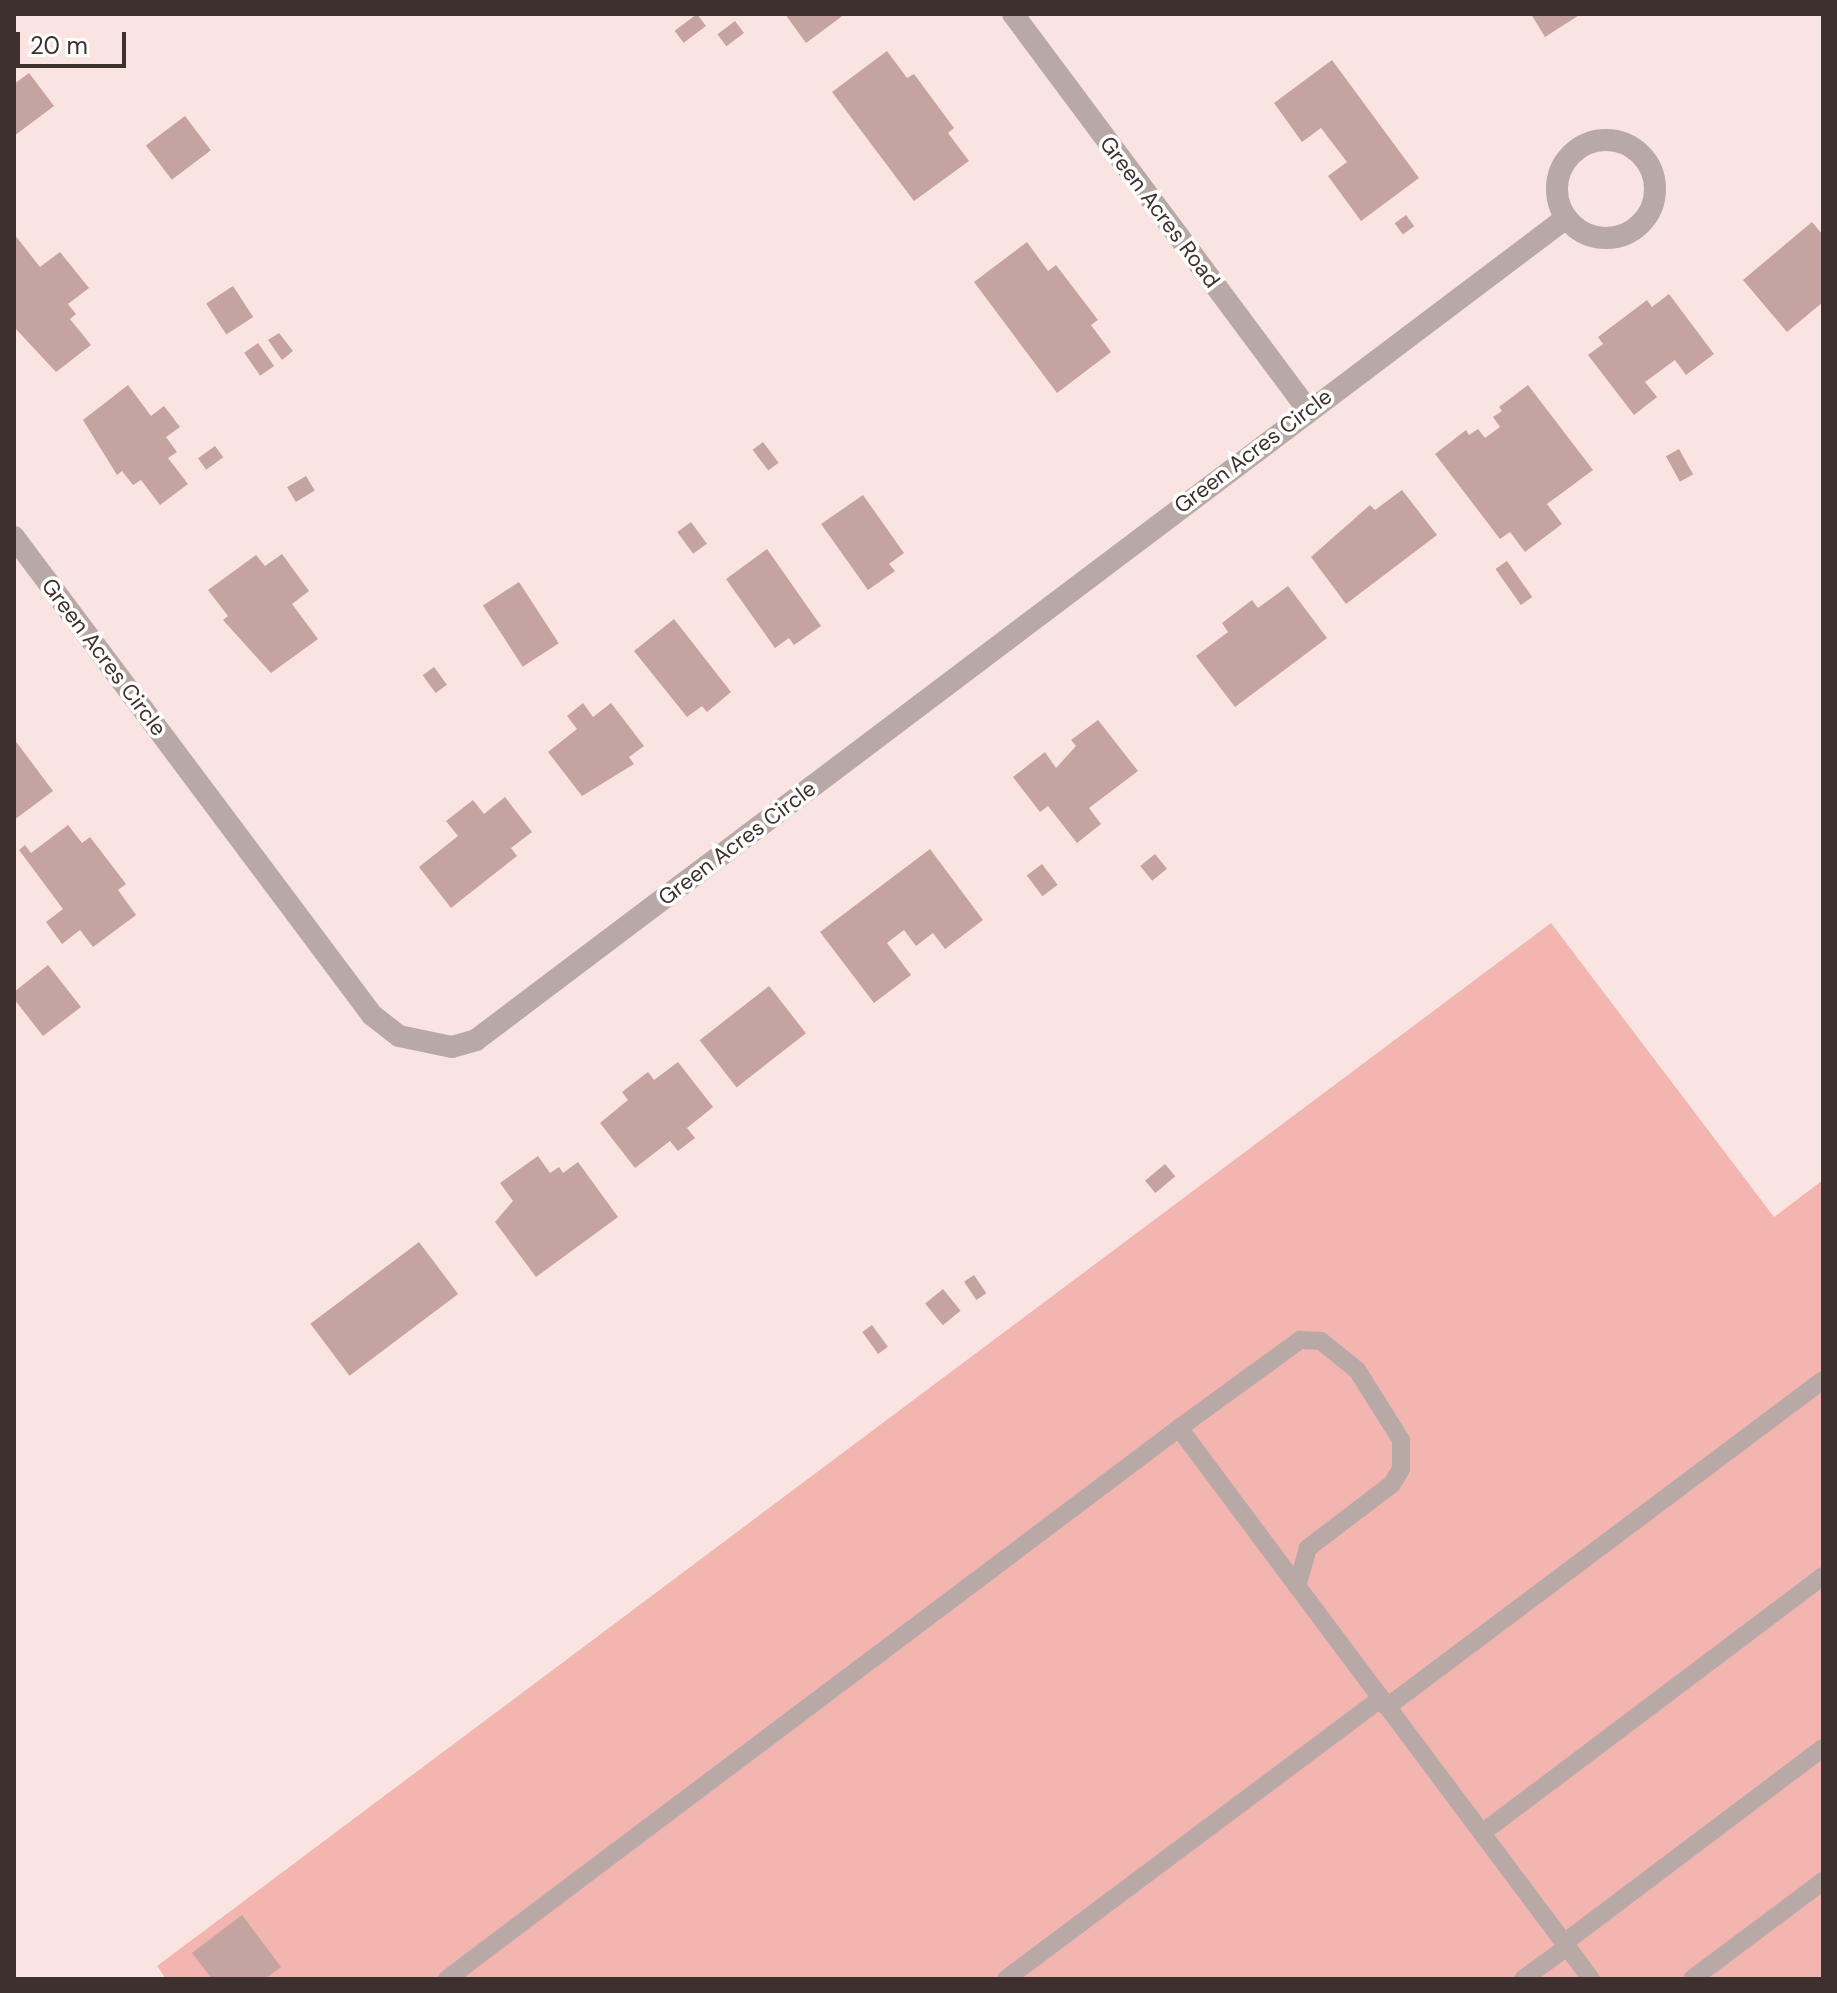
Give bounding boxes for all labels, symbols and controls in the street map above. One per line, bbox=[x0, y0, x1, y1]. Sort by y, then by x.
scale bar bbox=[20, 16, 130, 66]
text: 20 m bbox=[30, 30, 88, 61]
street label: Green Acres Road bbox=[1094, 131, 1226, 293]
street label: Green Acres Circle bbox=[1169, 383, 1337, 519]
street label: Green Acres Circle bbox=[36, 573, 172, 741]
street label: Green Acres Circle bbox=[653, 775, 821, 911]

